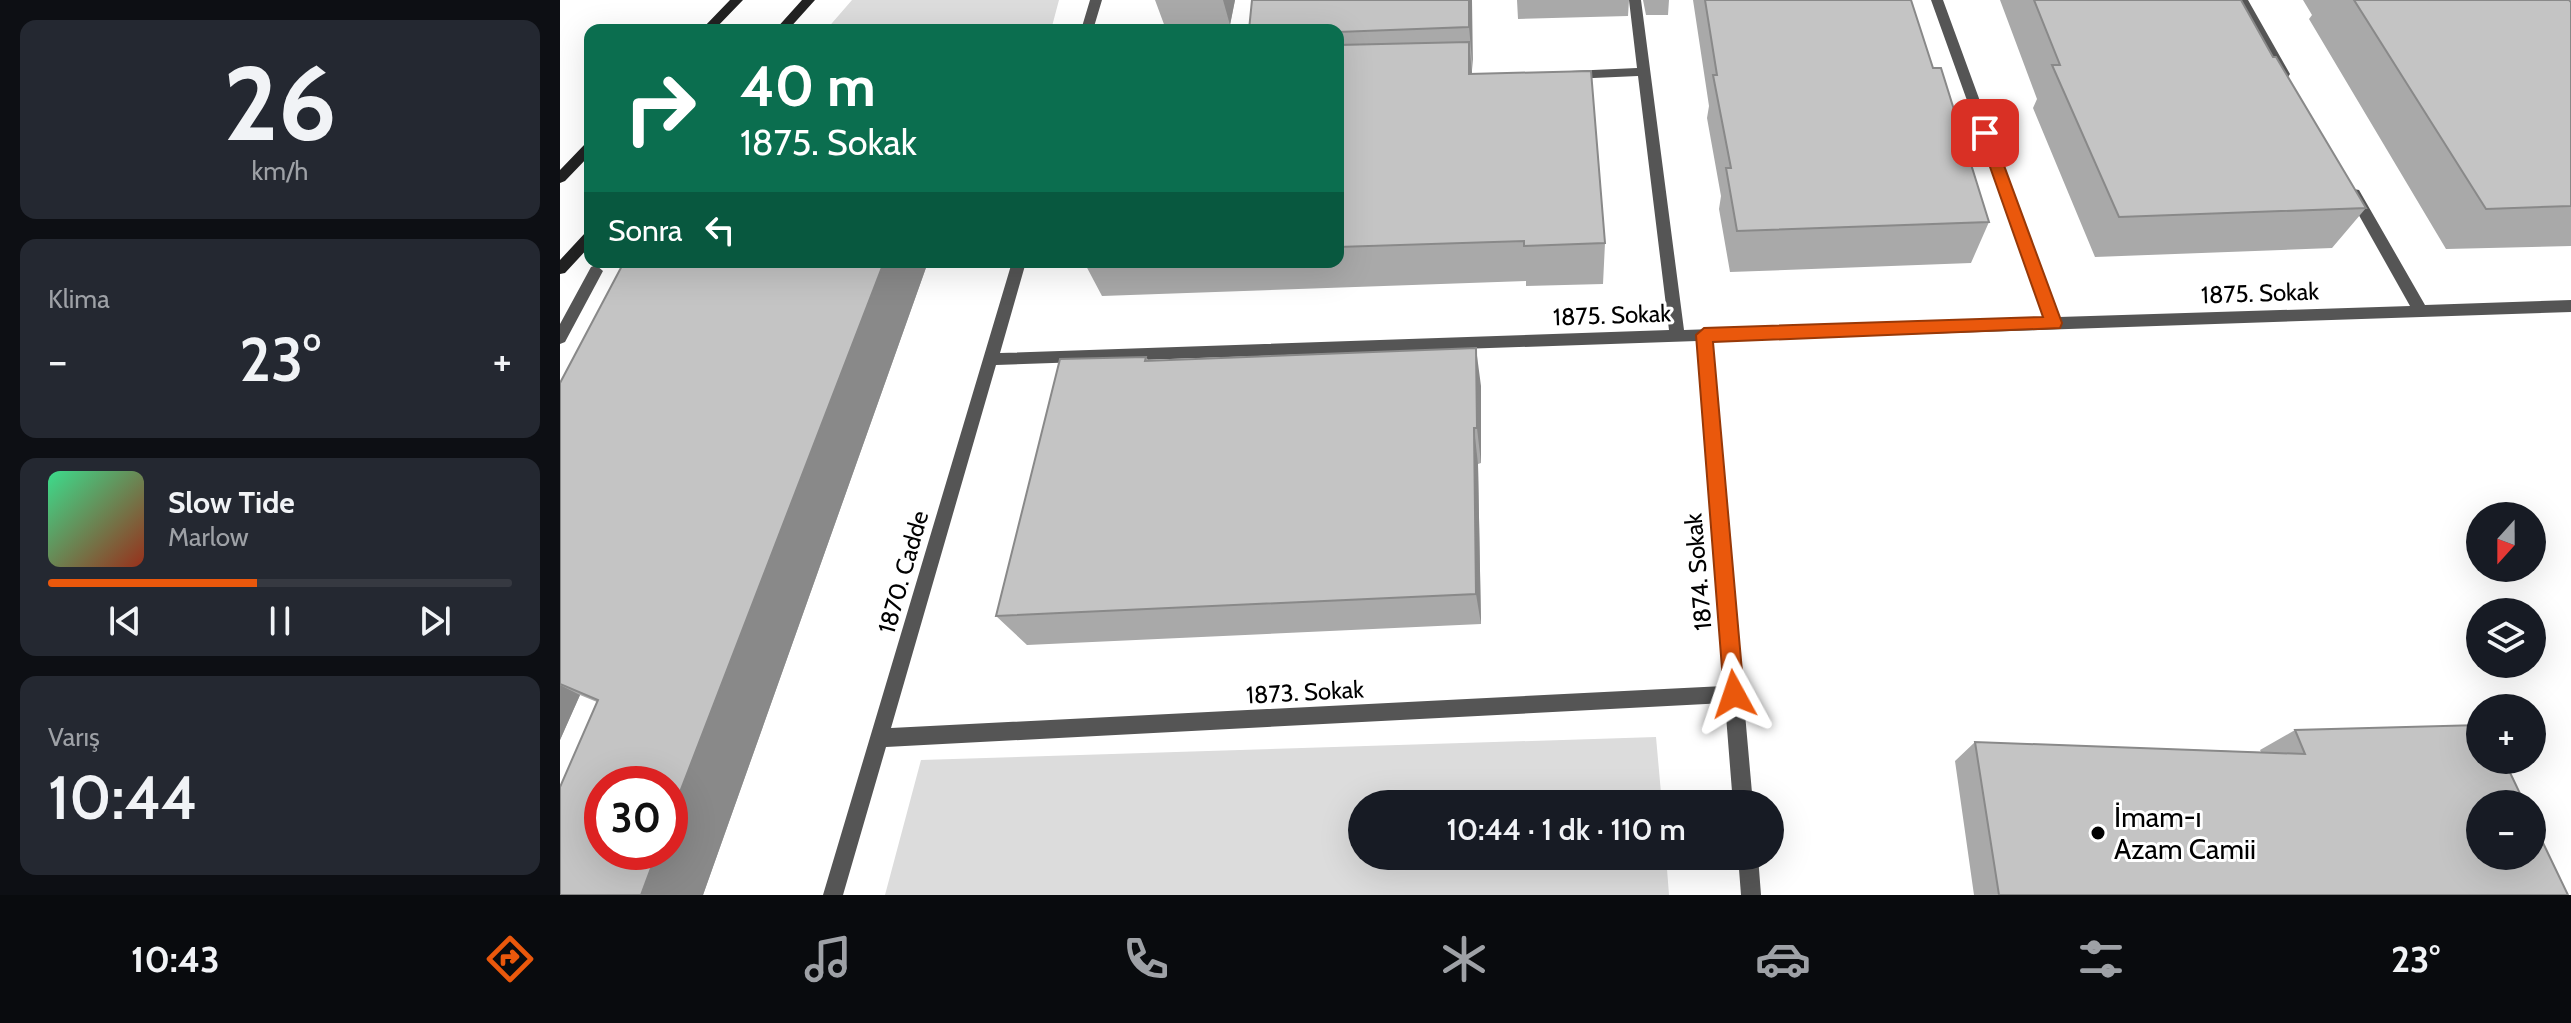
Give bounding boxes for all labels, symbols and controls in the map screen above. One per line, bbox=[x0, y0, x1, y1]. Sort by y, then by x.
text: 26 bbox=[223, 40, 337, 166]
text: 40 m bbox=[740, 52, 876, 120]
icon: right bbox=[608, 56, 712, 160]
pin bbox=[1951, 99, 2019, 167]
icon: arrive bbox=[1963, 111, 2007, 155]
text: 1875. Sokak bbox=[740, 120, 917, 164]
text: km/h bbox=[252, 155, 308, 187]
icon: left bbox=[698, 208, 742, 252]
text: Sonra bbox=[608, 212, 682, 249]
street label: 1875. Sokak bbox=[2201, 276, 2320, 310]
text: Klima bbox=[48, 283, 110, 315]
street label: 1875. Sokak bbox=[1553, 298, 1672, 332]
text: 23° bbox=[239, 323, 321, 396]
text: − bbox=[48, 334, 67, 387]
text: + bbox=[493, 334, 512, 387]
text: Slow Tide bbox=[168, 484, 295, 521]
north arrow bbox=[2466, 502, 2546, 582]
map controls bbox=[2466, 502, 2546, 870]
street label: 1870. Cadde bbox=[872, 507, 934, 637]
street label: 1874. Sokak bbox=[1678, 512, 1718, 632]
text: Marlow bbox=[168, 521, 249, 553]
button: layers bbox=[2466, 598, 2546, 678]
icon: previous bbox=[103, 599, 147, 643]
icon: pause bbox=[258, 599, 302, 643]
icon: next bbox=[413, 599, 457, 643]
position arrow bbox=[1692, 652, 1776, 736]
street label: 1873. Sokak bbox=[1245, 674, 1365, 710]
button: + bbox=[2466, 694, 2546, 774]
text: Varış bbox=[48, 721, 100, 753]
text: 10:44 bbox=[48, 761, 197, 834]
speed limit sign: 30 bbox=[584, 766, 688, 870]
button: − bbox=[2466, 790, 2546, 870]
place label: İmam-ı Azam Camii bbox=[2114, 800, 2256, 866]
text: 10:44 · 1 dk · 110 m bbox=[1446, 811, 1686, 848]
marker: İmam-ı Azam Camii bbox=[2089, 824, 2107, 842]
icon: directions bbox=[482, 931, 538, 987]
icon: music bbox=[800, 931, 856, 987]
icon: phone bbox=[1118, 931, 1174, 987]
icon: climate bbox=[1436, 931, 1492, 987]
icon: car bbox=[1755, 931, 1811, 987]
icon: filters bbox=[2073, 931, 2129, 987]
text: 10:43 bbox=[131, 937, 220, 981]
text: 23° bbox=[2391, 937, 2440, 981]

